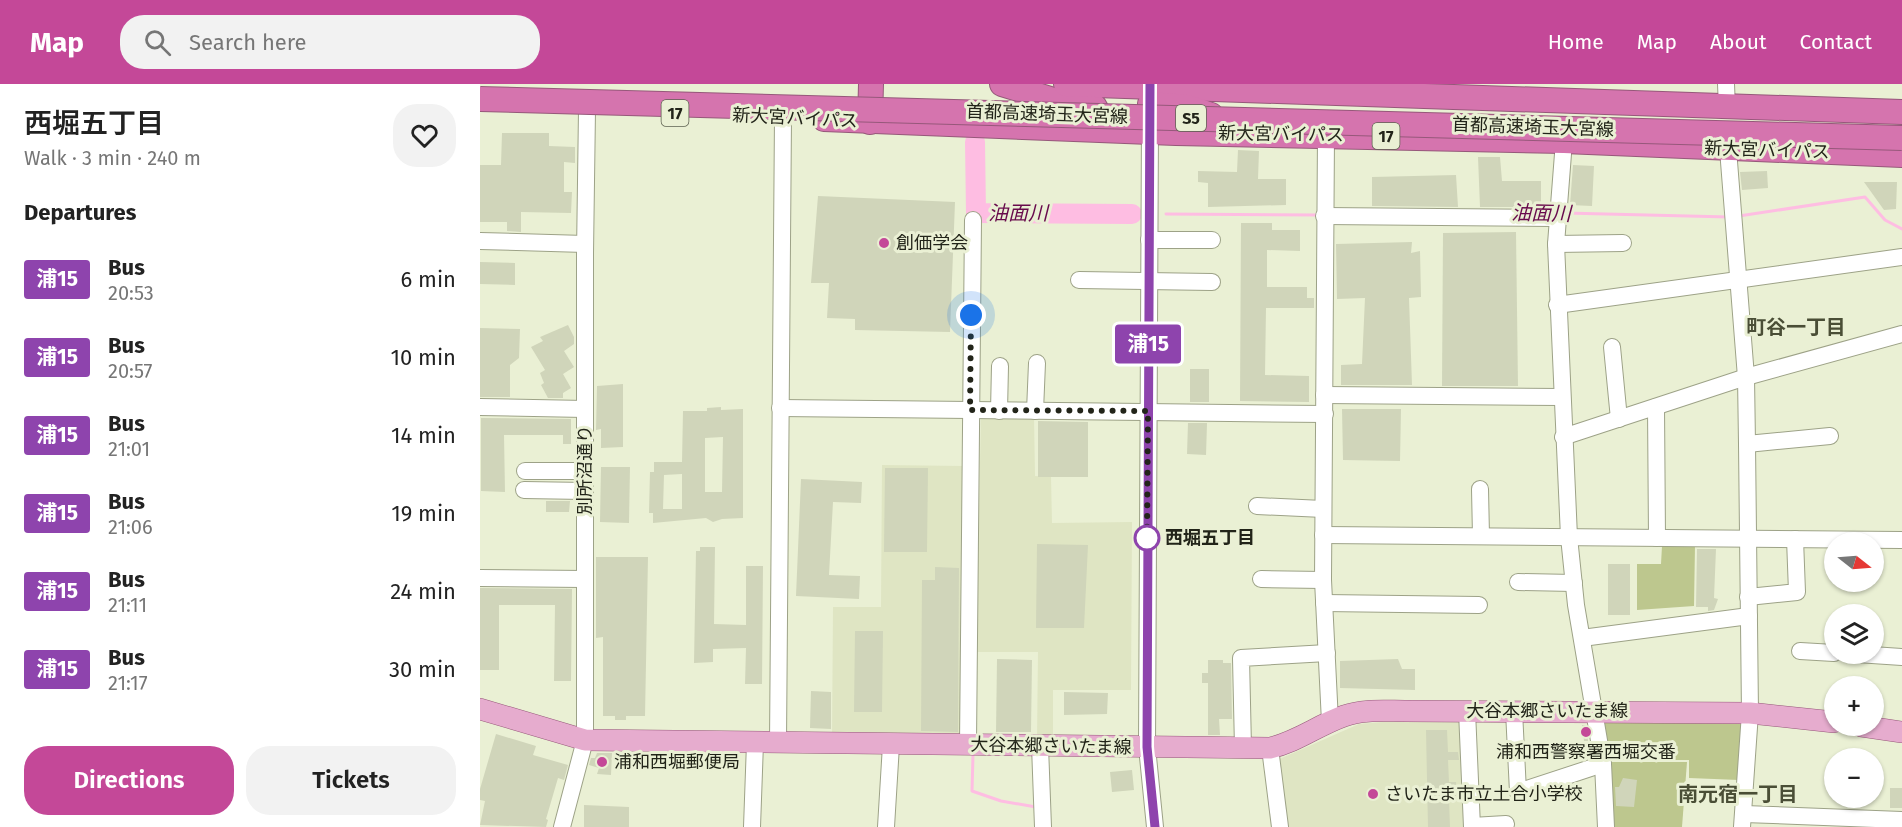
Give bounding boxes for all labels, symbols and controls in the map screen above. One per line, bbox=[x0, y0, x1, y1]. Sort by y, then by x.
search box bbox=[120, 15, 540, 69]
text: Map bbox=[30, 26, 84, 59]
icon: search bbox=[141, 26, 174, 59]
text: Search here bbox=[189, 29, 307, 56]
text: Home bbox=[1548, 29, 1604, 55]
text: Map bbox=[1637, 29, 1677, 55]
text: About bbox=[1710, 29, 1767, 55]
text: Contact bbox=[1800, 29, 1872, 55]
road number: 17 bbox=[662, 100, 688, 126]
street label: 首都高速埼玉大宮線 bbox=[966, 100, 1128, 128]
button: heart bbox=[393, 104, 456, 167]
street label: 新大宮バイパス bbox=[732, 104, 858, 132]
road number: S5 bbox=[1176, 105, 1206, 131]
text: 西堀五丁目 bbox=[24, 107, 164, 140]
street label: 首都高速埼玉大宮線 bbox=[1452, 113, 1614, 141]
street label: 新大宮バイパス bbox=[1218, 122, 1344, 146]
road number: 17 bbox=[1372, 123, 1400, 149]
street label: 新大宮バイパス bbox=[1704, 137, 1830, 163]
text: Walk · 3 min · 240 m bbox=[24, 146, 201, 170]
text: Departures bbox=[24, 199, 136, 226]
water label: 油面川 bbox=[1511, 200, 1573, 226]
water label: 油面川 bbox=[988, 201, 1050, 225]
place label: 創価学会 bbox=[896, 232, 968, 254]
marker: 創価学会 bbox=[877, 236, 891, 250]
text: Bus bbox=[108, 254, 145, 281]
text: 浦15 bbox=[36, 266, 78, 292]
text: 6 min bbox=[400, 266, 456, 293]
text: 20:53 bbox=[108, 281, 154, 305]
your location bbox=[956, 300, 986, 330]
district label: 町谷一丁目 bbox=[1746, 315, 1846, 339]
line badge: 浦15 bbox=[1114, 324, 1182, 364]
text: 浦15 bbox=[1127, 331, 1169, 357]
text: Bus bbox=[108, 332, 145, 359]
text: 浦15 bbox=[36, 344, 78, 370]
text: 10 min bbox=[390, 344, 456, 371]
text: 20:57 bbox=[108, 359, 152, 383]
text: Bus bbox=[108, 410, 145, 437]
text: 浦15 bbox=[36, 422, 78, 448]
text: 14 min bbox=[391, 422, 456, 449]
street label: 別所沼通り bbox=[574, 425, 596, 515]
text: 21:01 bbox=[108, 437, 150, 461]
text: Bus bbox=[108, 488, 145, 515]
text: 浦15 bbox=[36, 500, 78, 526]
text: 19 min bbox=[391, 500, 456, 527]
text: 21:06 bbox=[108, 515, 153, 539]
marker: 西堀五丁目 bbox=[1134, 525, 1160, 551]
place label: 西堀五丁目 bbox=[1165, 527, 1255, 549]
north arrow bbox=[1824, 532, 1884, 592]
map controls bbox=[1824, 532, 1884, 808]
text: Bus bbox=[108, 566, 145, 593]
text: 浦15 bbox=[36, 578, 78, 604]
text: 24 min bbox=[390, 578, 456, 605]
text: 21:11 bbox=[108, 593, 147, 617]
button: layers bbox=[1824, 604, 1884, 664]
text: Bus bbox=[108, 644, 145, 671]
text: 浦15 bbox=[36, 656, 78, 682]
text: 30 min bbox=[389, 656, 456, 683]
text: 21:17 bbox=[108, 671, 148, 695]
button: + bbox=[1824, 676, 1884, 736]
street label: 大谷本郷さいたま線 bbox=[1466, 700, 1628, 722]
marker: 浦和西警察署西堀交番 bbox=[1579, 725, 1593, 739]
street label: 大谷本郷さいたま線 bbox=[970, 734, 1132, 758]
place label: 浦和西警察署西堀交番 bbox=[1496, 741, 1676, 763]
button: Directions bbox=[24, 746, 234, 815]
button: Tickets bbox=[246, 746, 456, 815]
button: − bbox=[1824, 748, 1884, 808]
place label: 浦和西堀郵便局 bbox=[614, 751, 740, 773]
marker: 浦和西堀郵便局 bbox=[595, 755, 609, 769]
district label: 南元宿一丁目 bbox=[1678, 782, 1798, 806]
place label: さいたま市立土合小学校 bbox=[1385, 783, 1582, 805]
marker: さいたま市立土合小学校 bbox=[1366, 787, 1380, 801]

